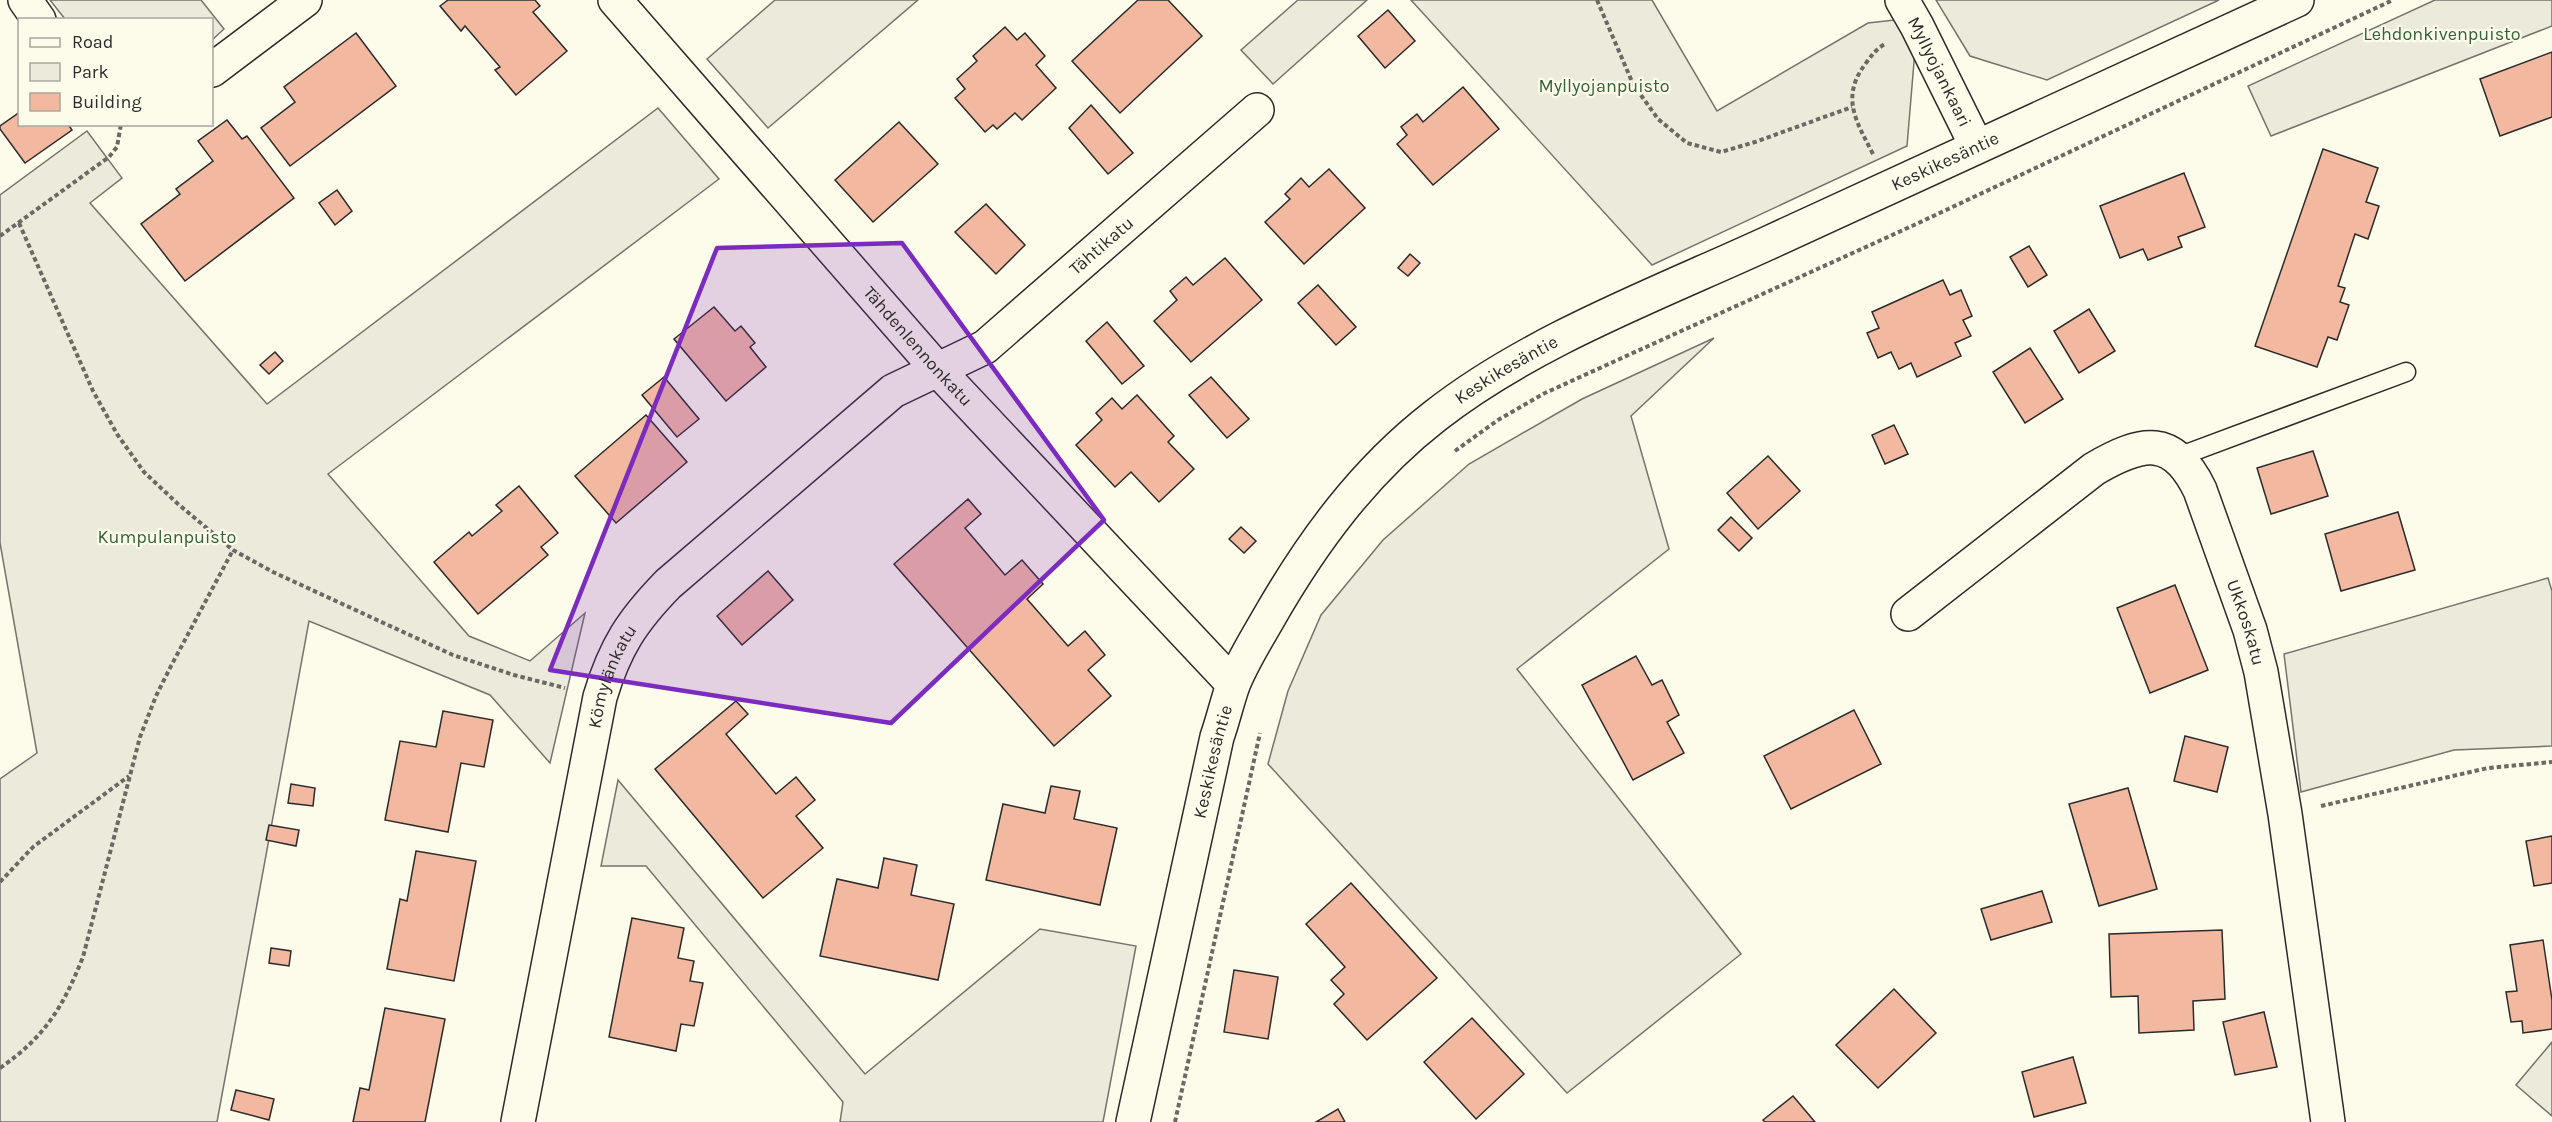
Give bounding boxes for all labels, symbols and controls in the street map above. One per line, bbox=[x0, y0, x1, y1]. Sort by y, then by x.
street label: Myllyojankaari bbox=[1903, 13, 1976, 130]
legend bbox=[18, 18, 213, 126]
park label: Lehdonkivenpuisto bbox=[2363, 23, 2521, 45]
text: Road bbox=[72, 31, 113, 53]
text: Park bbox=[72, 61, 109, 83]
park label: Myllyojanpuisto bbox=[1538, 75, 1670, 97]
text: Building bbox=[72, 91, 142, 113]
street label: Keskikesäntie bbox=[1888, 127, 2002, 196]
street label: Tähtikatu bbox=[1065, 212, 1138, 280]
street label: Tähdenlennonkatu bbox=[859, 282, 977, 411]
street label: Keskikesäntie bbox=[1450, 330, 1561, 409]
park label: Kumpulanpuisto bbox=[98, 526, 236, 548]
street label: Ukkoskatu bbox=[2222, 576, 2270, 668]
street label: Kömylänkatu bbox=[583, 620, 641, 730]
street label: Keskikesäntie bbox=[1189, 702, 1237, 821]

